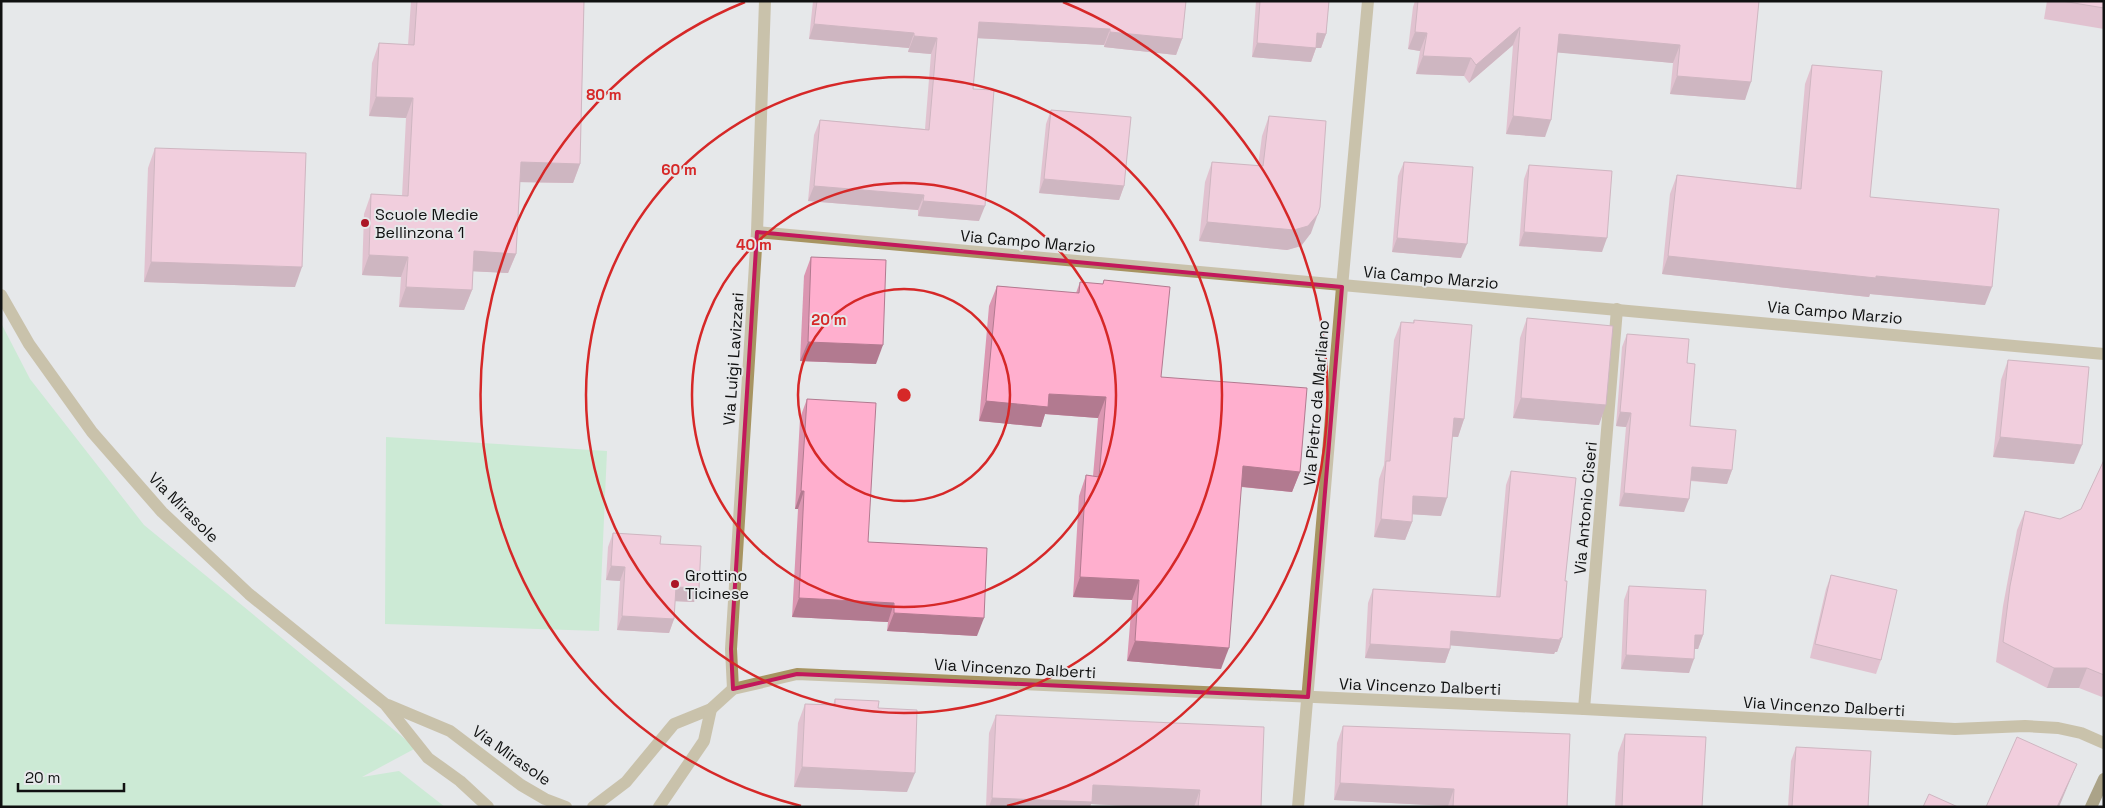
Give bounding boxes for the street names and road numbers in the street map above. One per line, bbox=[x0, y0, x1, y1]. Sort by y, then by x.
street label: Via Campo Marzio bbox=[959, 225, 1097, 258]
street label: Via Campo Marzio bbox=[1362, 261, 1500, 294]
street label: Via Luigi Lavizzari bbox=[718, 292, 749, 426]
street label: Via Campo Marzio bbox=[1766, 296, 1904, 329]
street label: Via Pietro da Marliano bbox=[1299, 319, 1334, 487]
street label: Via Antonio Ciseri bbox=[1569, 441, 1602, 575]
street label: Via Mirasole bbox=[144, 468, 223, 547]
street label: Via Vincenzo Dalberti bbox=[933, 654, 1097, 683]
street label: Via Vincenzo Dalberti bbox=[1339, 673, 1501, 700]
street label: Via Vincenzo Dalberti bbox=[1742, 692, 1906, 721]
street label: Via Mirasole bbox=[468, 721, 555, 790]

